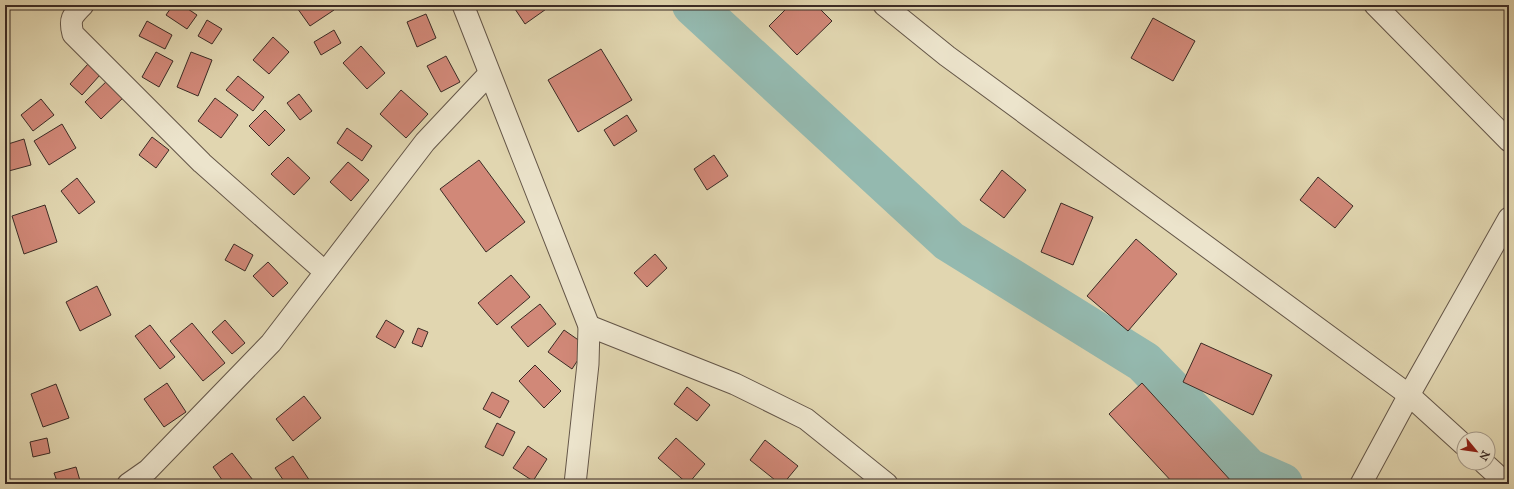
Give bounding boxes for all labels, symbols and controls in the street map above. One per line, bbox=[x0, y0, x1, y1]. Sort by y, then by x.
north arrow bbox=[1456, 431, 1496, 471]
text: N bbox=[1476, 448, 1492, 463]

